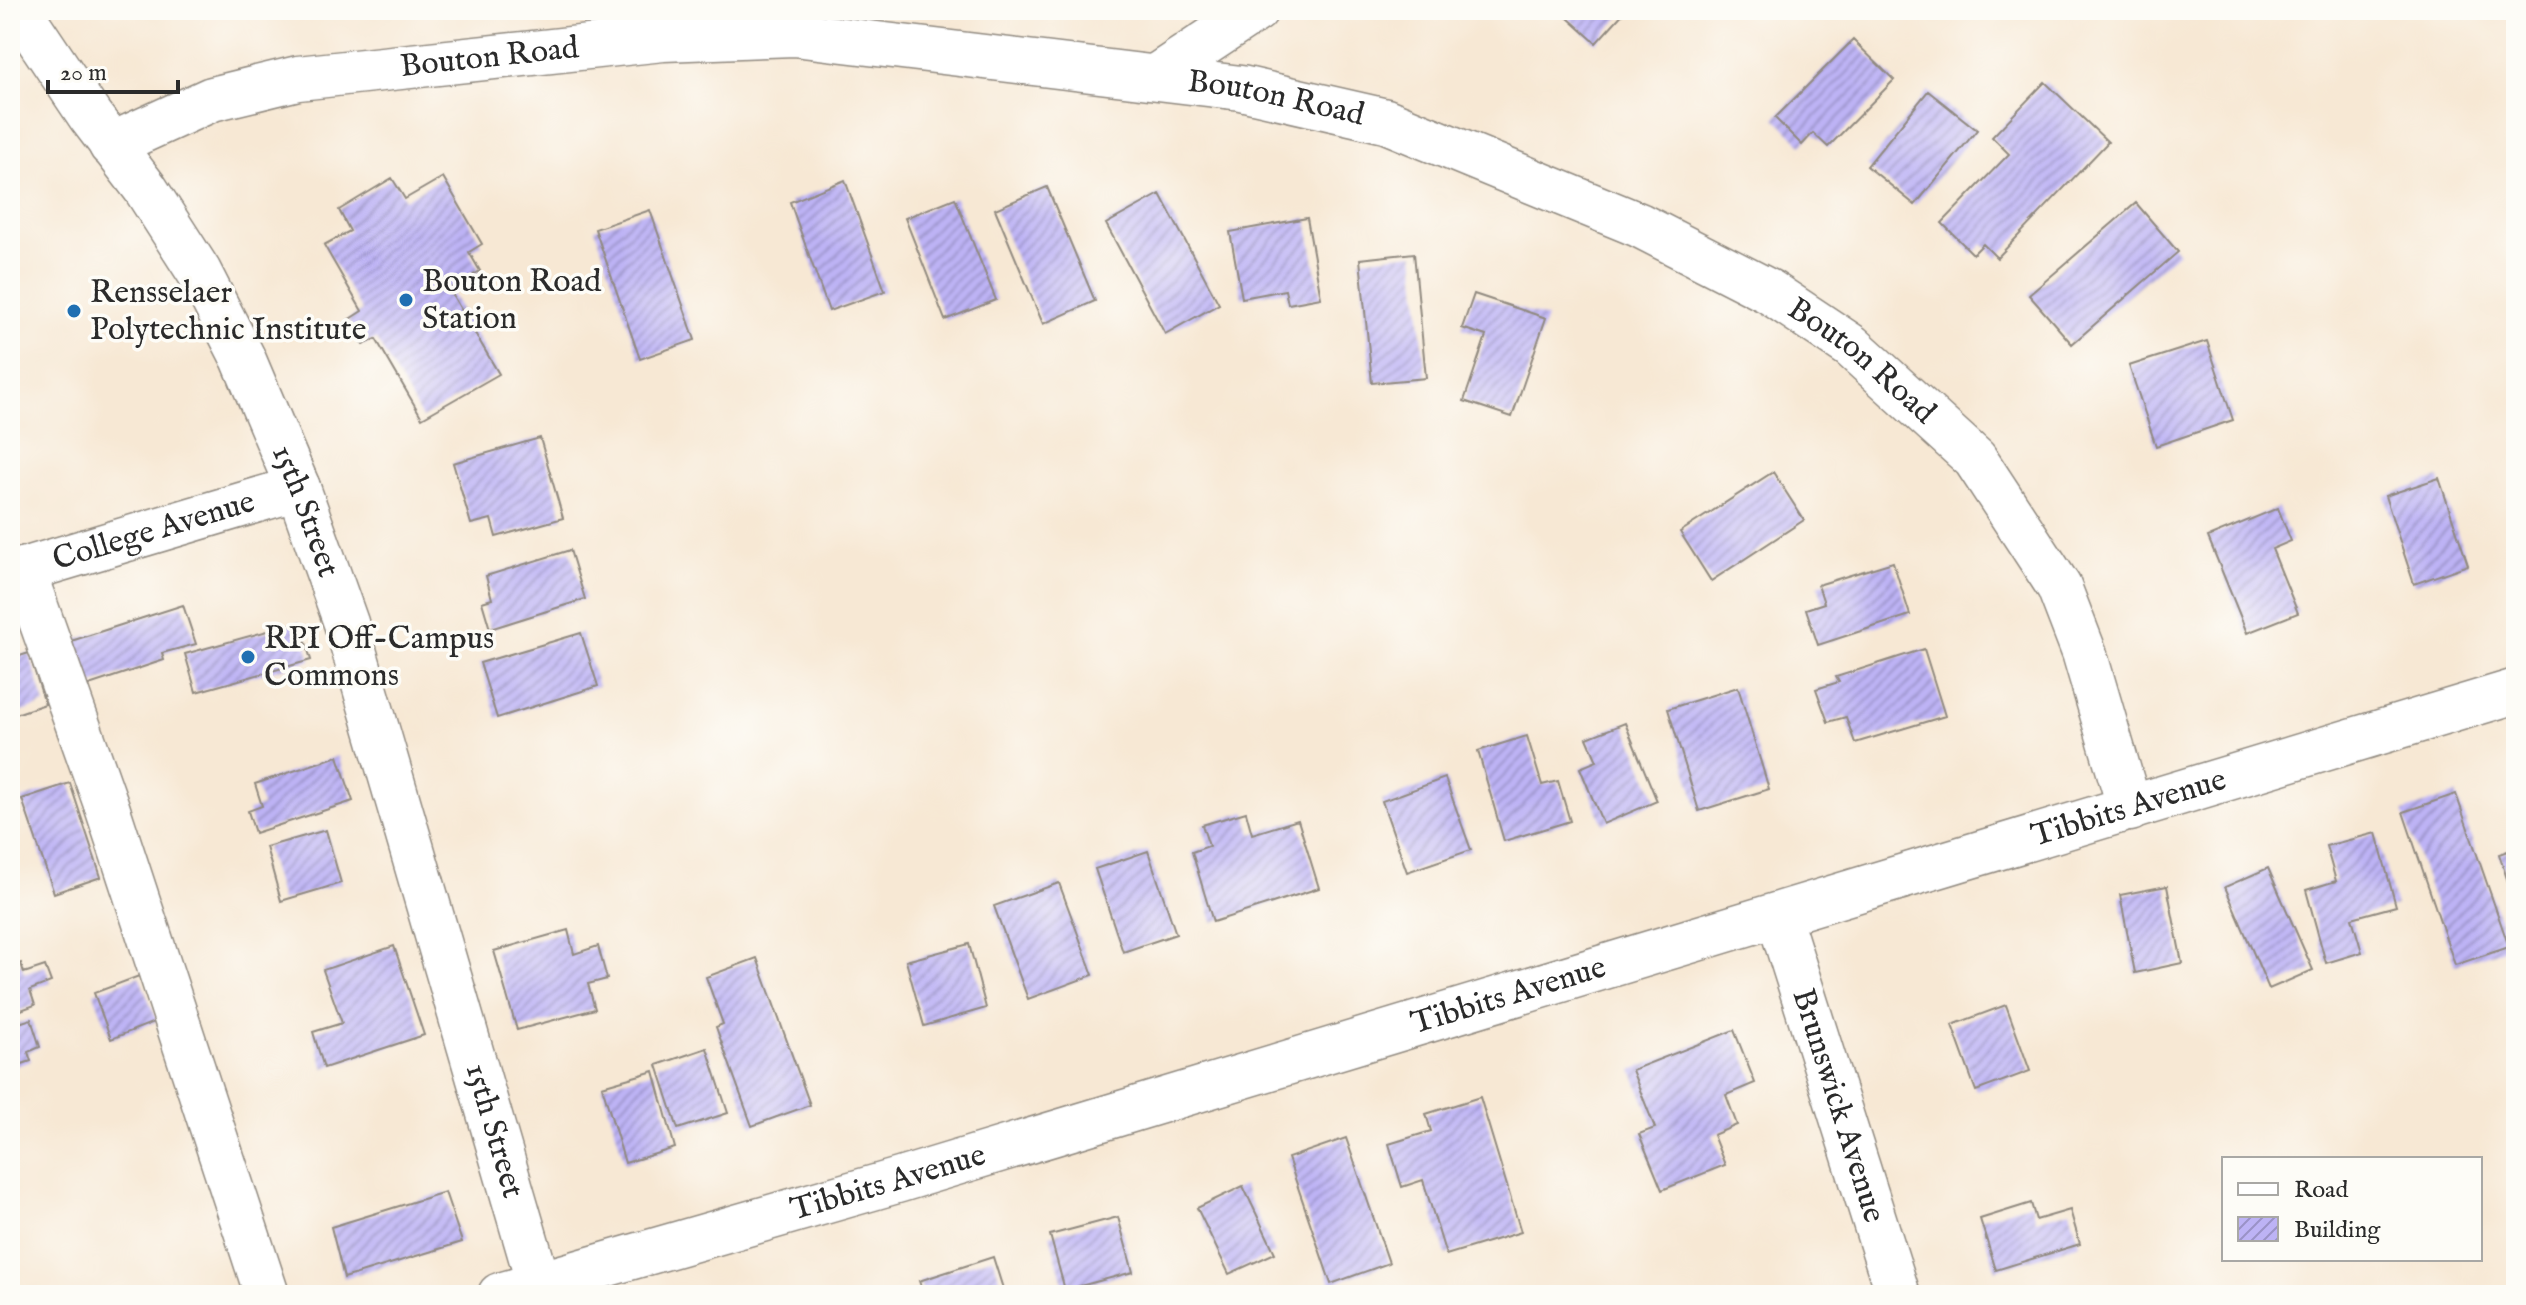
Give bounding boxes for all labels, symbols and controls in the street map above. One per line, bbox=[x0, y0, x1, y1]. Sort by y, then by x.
street label: Bouton Road bbox=[398, 28, 582, 87]
scale bar bbox=[48, 44, 178, 94]
text: 20 m bbox=[60, 58, 107, 89]
street label: Bouton Road bbox=[1185, 61, 1369, 136]
place label: Bouton Road Station bbox=[422, 262, 602, 340]
place label: Rensselaer Polytechnic Institute bbox=[90, 273, 367, 351]
street label: Bouton Road bbox=[1779, 289, 1945, 434]
marker: Bouton Road Station bbox=[397, 291, 415, 309]
marker: Rensselaer Polytechnic Institute bbox=[65, 302, 83, 320]
street label: 15th Street bbox=[262, 439, 349, 583]
street label: College Avenue bbox=[48, 482, 260, 581]
place label: RPI Off-Campus Commons bbox=[264, 619, 494, 697]
marker: RPI Off-Campus Commons bbox=[239, 648, 257, 666]
street label: Tibbits Avenue bbox=[2026, 759, 2231, 857]
street label: Tibbits Avenue bbox=[1406, 947, 1611, 1045]
street label: Brunswick Avenue bbox=[1782, 984, 1894, 1228]
street label: 15th Street bbox=[455, 1059, 533, 1203]
street label: Tibbits Avenue bbox=[786, 1135, 991, 1231]
legend bbox=[2222, 1157, 2482, 1261]
text: Road bbox=[2294, 1175, 2348, 1206]
text: Building bbox=[2294, 1215, 2381, 1246]

